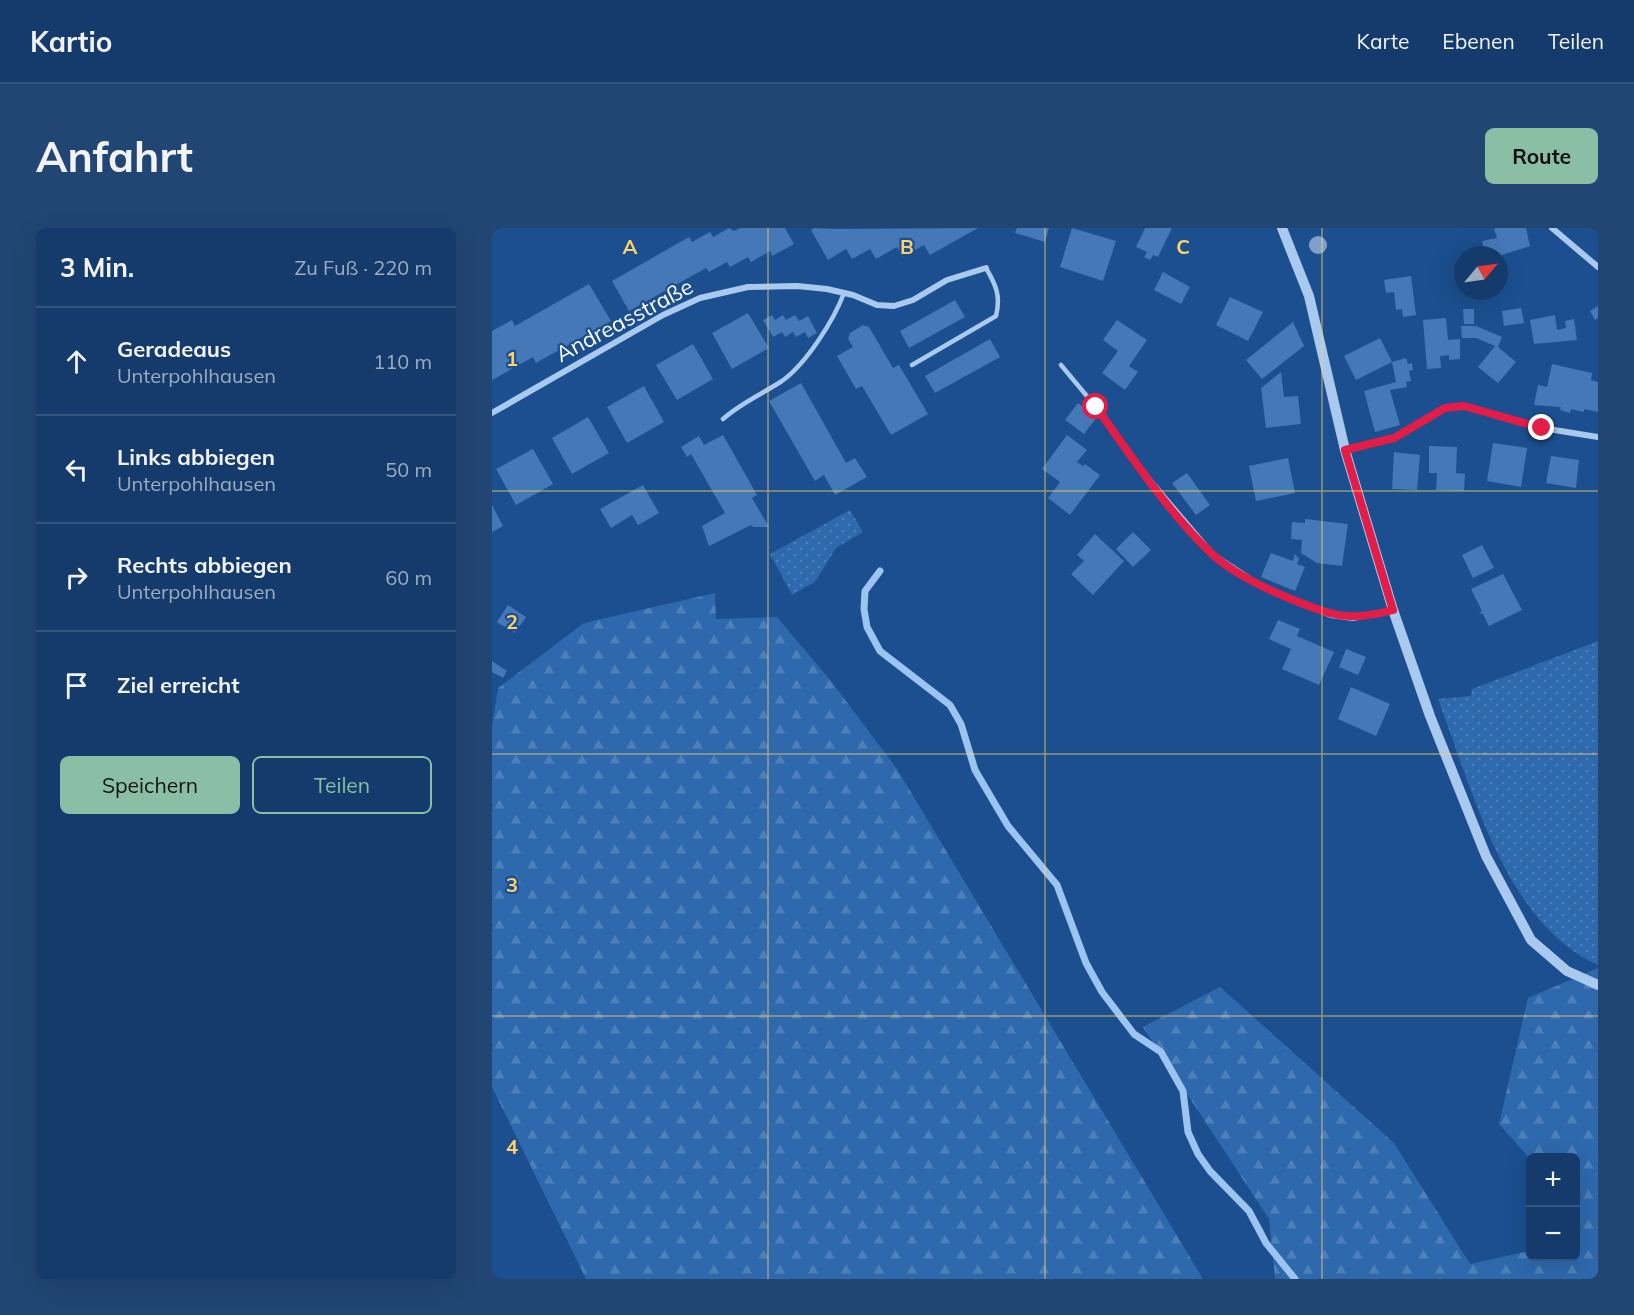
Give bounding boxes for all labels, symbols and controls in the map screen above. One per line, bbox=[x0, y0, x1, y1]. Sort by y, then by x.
text: Kartio bbox=[30, 24, 112, 59]
text: Karte bbox=[1357, 28, 1409, 54]
text: Ebenen bbox=[1442, 28, 1515, 54]
text: Teilen bbox=[1548, 28, 1604, 54]
button: Route bbox=[1485, 128, 1598, 184]
text: Anfahrt bbox=[36, 130, 193, 183]
text: A bbox=[623, 234, 638, 259]
text: B bbox=[900, 234, 914, 259]
text: C bbox=[1176, 234, 1190, 259]
north arrow bbox=[1454, 246, 1508, 300]
text: 3 Min. bbox=[60, 251, 134, 284]
text: Zu Fuß · 220 m bbox=[294, 255, 432, 280]
street label: Andreasstraße bbox=[550, 272, 698, 368]
text: Geradeaus bbox=[117, 335, 231, 363]
icon: ahead bbox=[60, 345, 93, 378]
text: 1 bbox=[506, 346, 518, 371]
text: 110 m bbox=[373, 349, 432, 374]
text: Unterpohlhausen bbox=[117, 363, 276, 388]
route start bbox=[1082, 393, 1108, 419]
route end bbox=[1528, 414, 1554, 440]
text: Links abbiegen bbox=[117, 443, 275, 471]
icon: left bbox=[60, 453, 93, 486]
text: 50 m bbox=[385, 457, 432, 482]
text: Unterpohlhausen bbox=[117, 471, 276, 496]
text: Rechts abbiegen bbox=[117, 551, 292, 579]
icon: right bbox=[60, 561, 93, 594]
text: 60 m bbox=[385, 565, 432, 590]
text: Unterpohlhausen bbox=[117, 579, 276, 604]
text: 2 bbox=[506, 609, 518, 634]
icon: arrive bbox=[60, 669, 93, 702]
text: Ziel erreicht bbox=[117, 671, 240, 699]
button: Speichern bbox=[60, 756, 240, 814]
button: Teilen bbox=[252, 756, 432, 814]
text: 3 bbox=[506, 872, 518, 897]
text: 4 bbox=[506, 1134, 518, 1159]
map controls bbox=[1526, 1153, 1580, 1261]
button: + bbox=[1526, 1153, 1580, 1207]
button: − bbox=[1526, 1207, 1580, 1261]

